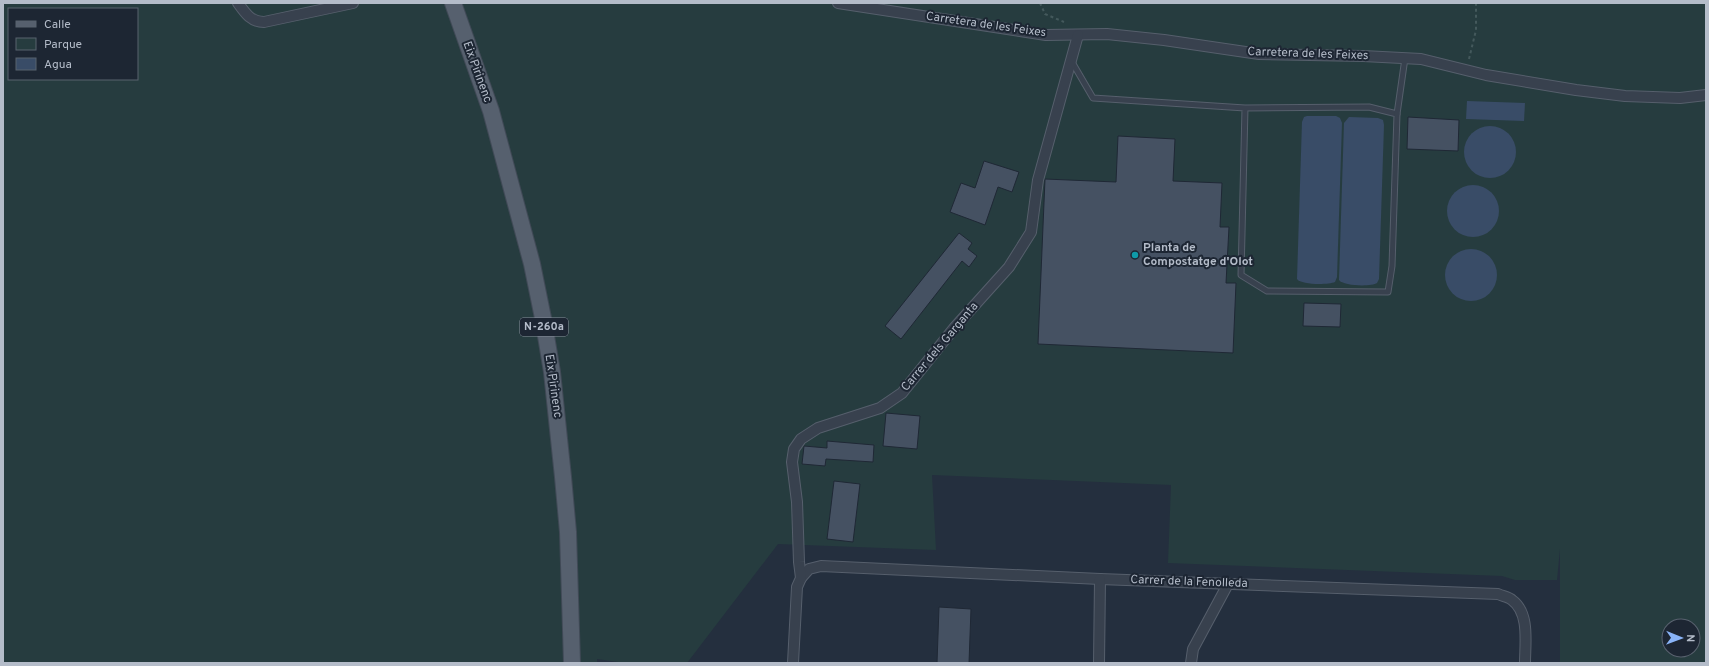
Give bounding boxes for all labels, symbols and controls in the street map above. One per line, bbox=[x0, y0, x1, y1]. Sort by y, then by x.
legend bbox=[8, 8, 138, 80]
street label: Carretera de les Feixes bbox=[925, 9, 1047, 41]
text: Calle bbox=[44, 17, 71, 33]
text: Parque bbox=[44, 37, 82, 53]
street label: Eix Pirinenc bbox=[459, 39, 495, 105]
street label: Carretera de les Feixes bbox=[1247, 44, 1369, 64]
text: Agua bbox=[44, 57, 72, 73]
place label: Planta de Compostatge d'Olot bbox=[1143, 240, 1253, 270]
marker: Planta de Compostatge d'Olot bbox=[1130, 250, 1140, 260]
street label: Carrer dels Garganta bbox=[898, 299, 982, 395]
road number: N-260a bbox=[520, 318, 568, 336]
street label: Eix Pirinenc bbox=[541, 353, 565, 419]
street label: Carrer de la Fenolleda bbox=[1130, 572, 1248, 592]
north arrow bbox=[1661, 618, 1701, 658]
text: N bbox=[1683, 634, 1697, 642]

